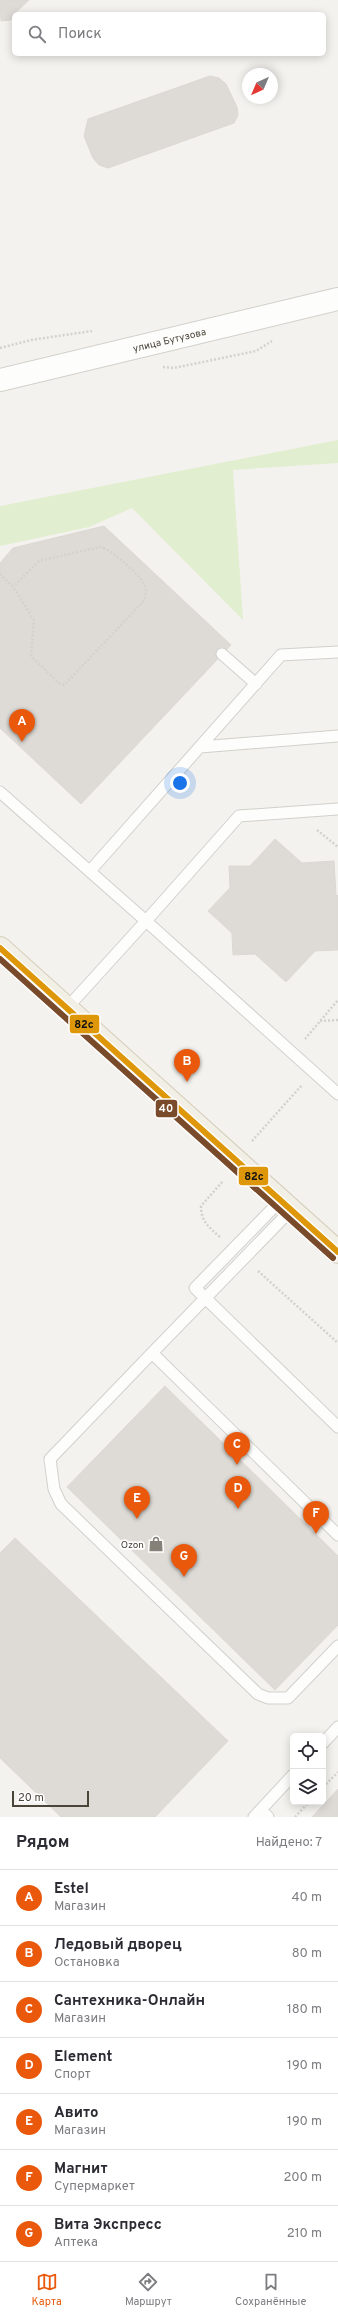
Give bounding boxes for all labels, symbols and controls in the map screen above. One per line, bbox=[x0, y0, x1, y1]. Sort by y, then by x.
search box bbox=[12, 12, 326, 56]
icon: search bbox=[26, 23, 48, 45]
text: Поиск bbox=[58, 25, 102, 44]
north arrow bbox=[242, 68, 278, 104]
street label: улица Бутузова bbox=[132, 326, 208, 356]
pin: A bbox=[9, 709, 35, 742]
your location bbox=[170, 773, 190, 793]
line badge: 82с bbox=[69, 1014, 100, 1034]
text: 82с bbox=[74, 1018, 94, 1032]
pin: B bbox=[174, 1049, 200, 1082]
line badge: 40 bbox=[155, 1099, 178, 1118]
text: 40 bbox=[159, 1102, 173, 1116]
line badge: 82с bbox=[238, 1166, 269, 1186]
text: 82с bbox=[244, 1170, 264, 1184]
pin: C bbox=[224, 1432, 250, 1465]
pin: D bbox=[225, 1476, 251, 1509]
pin: E bbox=[124, 1486, 150, 1519]
pin: F bbox=[303, 1501, 329, 1534]
shop icon: Ozon bbox=[147, 1535, 165, 1553]
place label: Ozon bbox=[121, 1539, 144, 1552]
pin: G bbox=[171, 1544, 197, 1577]
map controls bbox=[290, 1733, 326, 1805]
button: locate bbox=[290, 1733, 326, 1769]
button: layers bbox=[290, 1769, 326, 1805]
scale bar bbox=[12, 1789, 89, 1808]
text: 20 m bbox=[18, 1791, 44, 1805]
text: Рядом bbox=[16, 1832, 69, 1854]
text: Найдено: 7 bbox=[256, 1835, 322, 1851]
text: Estel bbox=[54, 1880, 89, 1899]
text: A bbox=[24, 1890, 34, 1906]
text: 40 m bbox=[292, 1890, 322, 1906]
text: Магазин bbox=[54, 1899, 106, 1915]
text: Ледовый дворец bbox=[54, 1936, 182, 1955]
text: B bbox=[25, 1946, 33, 1962]
text: 80 m bbox=[292, 1946, 322, 1962]
text: Остановка bbox=[54, 1955, 120, 1971]
text: Сантехника-Онлайн bbox=[54, 1992, 205, 2011]
text: C bbox=[25, 2002, 33, 2018]
text: 180 m bbox=[287, 2002, 322, 2018]
text: Магазин bbox=[54, 2011, 106, 2027]
text: Element bbox=[54, 2048, 112, 2067]
text: D bbox=[24, 2058, 34, 2074]
text: 190 m bbox=[287, 2058, 322, 2074]
text: Спорт bbox=[54, 2067, 91, 2083]
text: Авито bbox=[54, 2104, 99, 2123]
text: E bbox=[25, 2114, 33, 2130]
text: 190 m bbox=[287, 2114, 322, 2130]
text: Магазин bbox=[54, 2123, 106, 2139]
text: Магнит bbox=[54, 2160, 107, 2179]
text: F bbox=[25, 2170, 33, 2186]
text: 200 m bbox=[283, 2170, 322, 2186]
text: Супермаркет bbox=[54, 2179, 135, 2195]
text: Вита Экспресс bbox=[54, 2216, 162, 2235]
text: G bbox=[25, 2226, 33, 2242]
text: 210 m bbox=[287, 2226, 322, 2242]
text: Аптека bbox=[54, 2235, 98, 2251]
tab: Карта bbox=[32, 2271, 62, 2309]
tab: Маршрут bbox=[125, 2271, 172, 2309]
tab: Сохранённые bbox=[235, 2271, 306, 2309]

